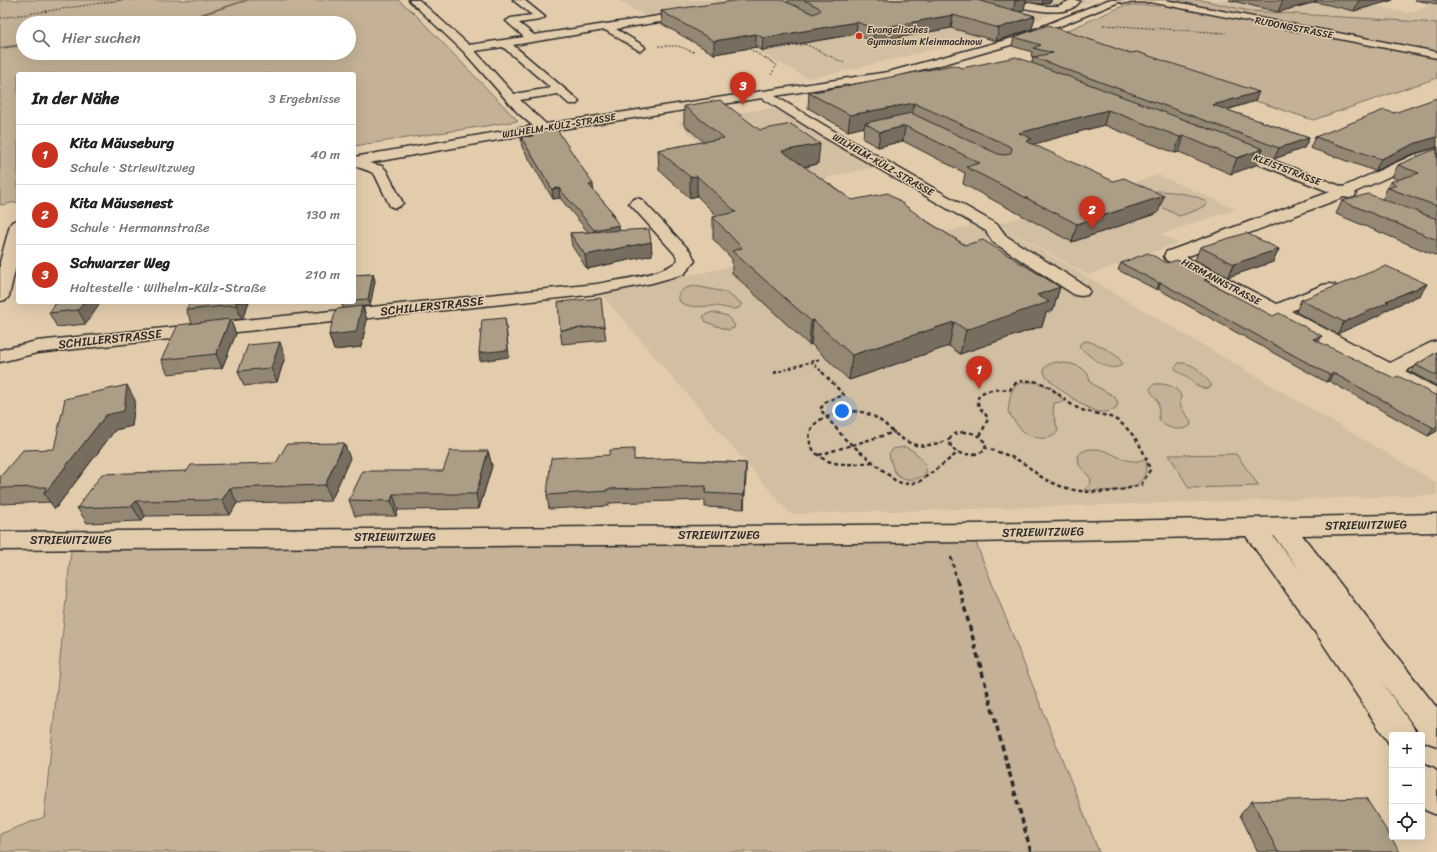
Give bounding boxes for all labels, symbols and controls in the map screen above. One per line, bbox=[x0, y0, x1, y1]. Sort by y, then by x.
street label: RUDONGSTRASSE bbox=[1253, 12, 1336, 45]
search box bbox=[16, 16, 356, 60]
place label: Evangelisches Gymnasium Kleinmachnow bbox=[867, 21, 982, 51]
text: Hier suchen bbox=[62, 25, 141, 51]
icon: search bbox=[30, 27, 52, 49]
marker: Evangelisches Gymnasium Kleinmachnow bbox=[854, 31, 864, 41]
pin: 3 bbox=[730, 72, 756, 105]
text: In der Nähe bbox=[32, 83, 119, 113]
text: 3 Ergebnisse bbox=[269, 87, 340, 110]
street label: WILHELM-KÜLZ-STRASSE bbox=[501, 108, 619, 144]
street label: WILHELM-KÜLZ-STRASSE bbox=[829, 128, 939, 202]
text: Kita Mäuseburg bbox=[70, 130, 174, 156]
text: 1 bbox=[42, 143, 48, 166]
text: 40 m bbox=[310, 143, 340, 166]
street label: KLEISTSTRASSE bbox=[1251, 149, 1325, 192]
text: Schule · Striewitzweg bbox=[70, 156, 195, 179]
text: Kita Mäusenest bbox=[70, 190, 174, 216]
pin: 2 bbox=[1079, 196, 1105, 229]
text: 2 bbox=[41, 203, 49, 226]
text: 130 m bbox=[306, 203, 340, 226]
text: Schule · Hermannstraße bbox=[70, 216, 210, 239]
text: Schwarzer Weg bbox=[70, 250, 170, 276]
street label: HERMANNSTRASSE bbox=[1178, 253, 1265, 311]
text: 3 bbox=[41, 263, 49, 286]
text: 210 m bbox=[305, 263, 340, 286]
text: Haltestelle · Wilhelm-Külz-Straße bbox=[70, 276, 266, 299]
street label: SCHILLERSTRASSE bbox=[379, 289, 486, 322]
street label: SCHILLERSTRASSE bbox=[57, 322, 164, 355]
pin: 1 bbox=[966, 356, 992, 389]
your location bbox=[832, 401, 852, 421]
street label: STRIEWITZWEG bbox=[1325, 513, 1407, 537]
street label: STRIEWITZWEG bbox=[1002, 520, 1084, 544]
street label: STRIEWITZWEG bbox=[678, 524, 760, 546]
street label: STRIEWITZWEG bbox=[354, 526, 436, 548]
street label: STRIEWITZWEG bbox=[30, 529, 112, 551]
map controls bbox=[1389, 732, 1425, 840]
button: + bbox=[1389, 732, 1425, 768]
button: − bbox=[1389, 768, 1425, 804]
button: locate bbox=[1389, 804, 1425, 840]

